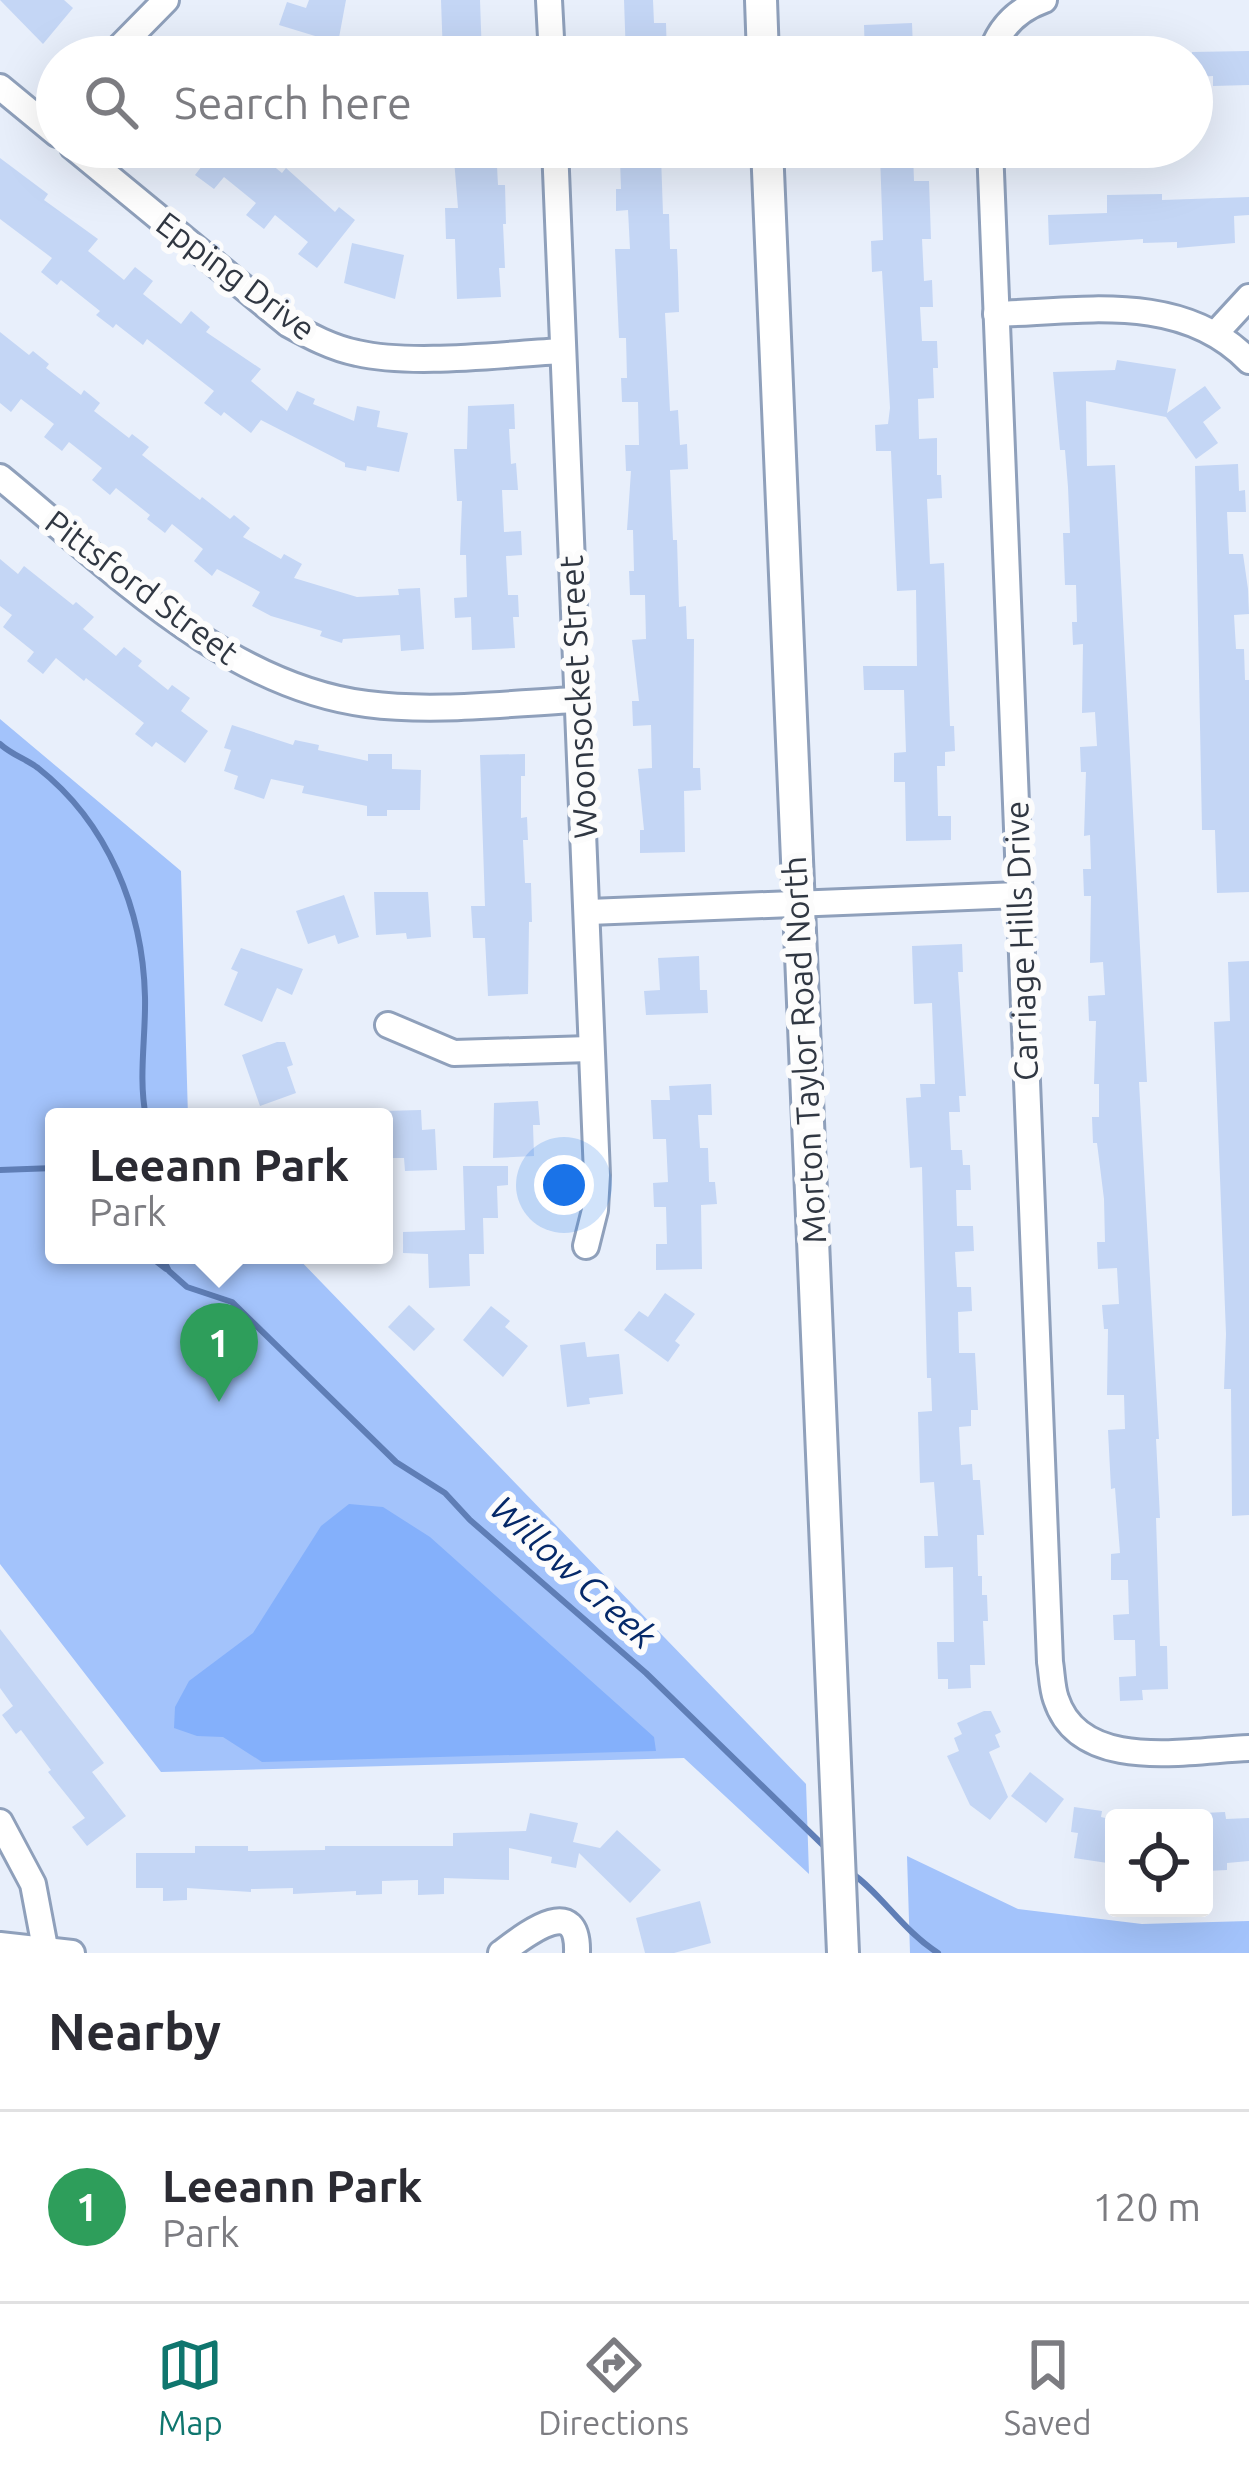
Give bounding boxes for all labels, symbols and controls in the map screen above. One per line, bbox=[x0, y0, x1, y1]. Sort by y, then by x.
search box bbox=[36, 36, 1213, 168]
icon: search bbox=[78, 69, 144, 135]
text: Search here bbox=[174, 77, 412, 128]
street label: Epping Drive bbox=[150, 204, 323, 347]
street label: Pittsford Street bbox=[39, 502, 246, 671]
street label: Woonsocket Street bbox=[552, 555, 603, 840]
street label: Carriage Hills Drive bbox=[997, 800, 1044, 1082]
street label: Morton Taylor Road North bbox=[775, 855, 832, 1245]
popup bbox=[45, 1108, 393, 1264]
text: Leeann Park bbox=[89, 1139, 349, 1190]
your location bbox=[534, 1155, 594, 1215]
text: Park bbox=[89, 1190, 166, 1233]
pin: 1 bbox=[180, 1303, 258, 1402]
water label: Willow Creek bbox=[483, 1487, 666, 1657]
map controls bbox=[1105, 1809, 1213, 1917]
button: locate bbox=[1105, 1809, 1213, 1917]
text: Nearby bbox=[48, 2002, 221, 2060]
text: Leeann Park bbox=[162, 2160, 422, 2211]
text: 1 bbox=[76, 2185, 98, 2228]
text: 120 m bbox=[1092, 2185, 1201, 2228]
text: Park bbox=[162, 2211, 240, 2254]
tab: Map bbox=[157, 2332, 223, 2441]
tab: Directions bbox=[538, 2332, 689, 2441]
tab: Saved bbox=[1004, 2332, 1092, 2441]

